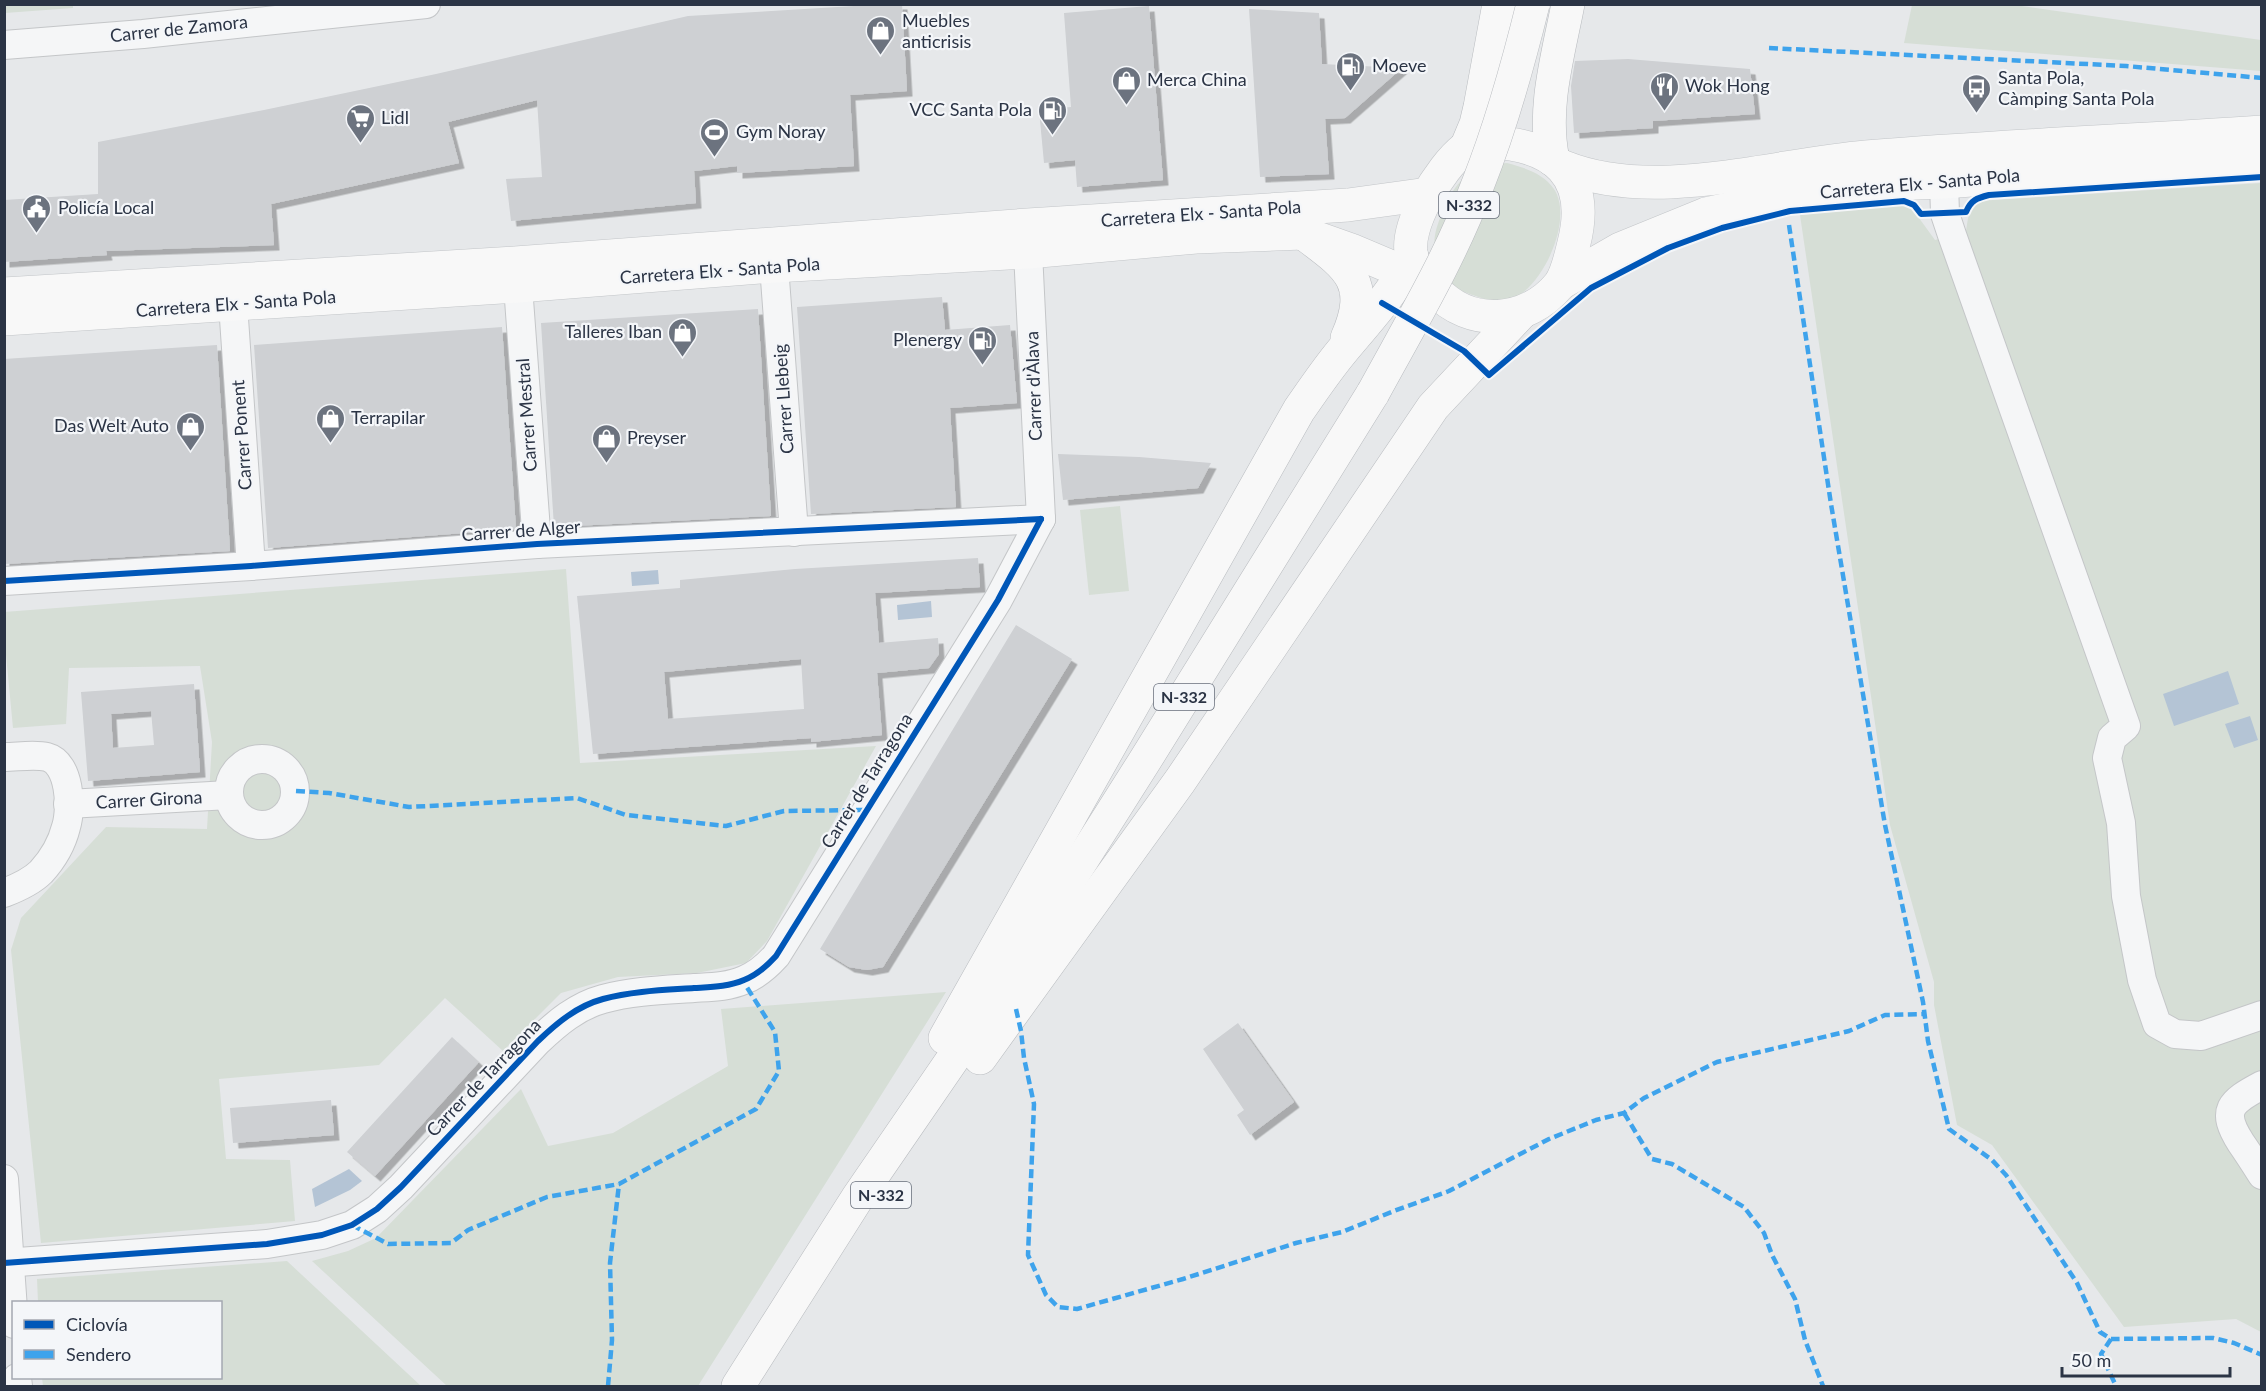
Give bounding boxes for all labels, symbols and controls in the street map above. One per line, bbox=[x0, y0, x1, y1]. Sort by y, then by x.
place label: Muebles anticrisis bbox=[902, 9, 972, 52]
street label: Carrer de Zamora bbox=[109, 10, 249, 46]
shop icon: Muebles anticrisis bbox=[865, 15, 897, 57]
fuel station icon: Moeve bbox=[1335, 50, 1367, 92]
place label: Moeve bbox=[1372, 54, 1427, 76]
shop icon: Merca China bbox=[1110, 64, 1142, 106]
place label: Santa Pola, Càmping Santa Pola bbox=[1998, 66, 2154, 109]
place label: Merca China bbox=[1147, 68, 1247, 90]
restaurant icon: Wok Hong bbox=[1648, 70, 1680, 112]
bus stop icon: Santa Pola, Càmping Santa Pola bbox=[1961, 72, 1993, 114]
place label: Wok Hong bbox=[1685, 74, 1770, 96]
fuel station icon: VCC Santa Pola bbox=[1037, 94, 1069, 136]
place label: VCC Santa Pola bbox=[910, 98, 1032, 120]
supermarket icon: Lidl bbox=[344, 102, 376, 144]
place label: Lidl bbox=[381, 106, 409, 128]
sports icon: Gym Noray bbox=[699, 116, 731, 158]
place label: Gym Noray bbox=[736, 120, 826, 142]
street label: Carretera Elx - Santa Pola bbox=[1819, 163, 2021, 203]
public building icon: Policía Local bbox=[21, 192, 53, 234]
road number: N-332 bbox=[1439, 192, 1499, 218]
street label: Carretera Elx - Santa Pola bbox=[1100, 195, 1302, 231]
place label: Policía Local bbox=[58, 196, 154, 218]
street label: Carretera Elx - Santa Pola bbox=[619, 252, 821, 288]
street label: Carretera Elx - Santa Pola bbox=[135, 285, 337, 321]
shop icon: Talleres Iban bbox=[667, 316, 699, 358]
place label: Talleres Iban bbox=[564, 320, 662, 342]
fuel station icon: Plenergy bbox=[967, 324, 999, 366]
place label: Plenergy bbox=[893, 328, 963, 350]
street label: Carrer d'Àlava bbox=[1020, 331, 1046, 441]
street label: Carrer Llebeig bbox=[768, 343, 798, 455]
street label: Carrer Mestral bbox=[511, 358, 541, 473]
street label: Carrer Ponent bbox=[226, 379, 256, 491]
shop icon: Terrapilar bbox=[314, 402, 346, 444]
place label: Terrapilar bbox=[351, 406, 425, 428]
shop icon: Das Welt Auto bbox=[174, 410, 206, 452]
place label: Das Welt Auto bbox=[54, 414, 169, 436]
shop icon: Preyser bbox=[590, 422, 622, 464]
place label: Preyser bbox=[627, 426, 687, 448]
street label: Carrer de Alger bbox=[461, 515, 582, 545]
road number: N-332 bbox=[1154, 684, 1214, 710]
street label: Carrer de Tarragona bbox=[816, 709, 917, 852]
street label: Carrer Girona bbox=[95, 785, 203, 813]
street label: Carrer de Tarragona bbox=[421, 1014, 545, 1141]
road number: N-332 bbox=[851, 1182, 911, 1208]
legend bbox=[12, 1301, 222, 1379]
text: Ciclovía bbox=[66, 1313, 128, 1335]
scale bar bbox=[2062, 1340, 2230, 1378]
text: Sendero bbox=[66, 1343, 131, 1365]
text: 50 m bbox=[2071, 1349, 2111, 1371]

